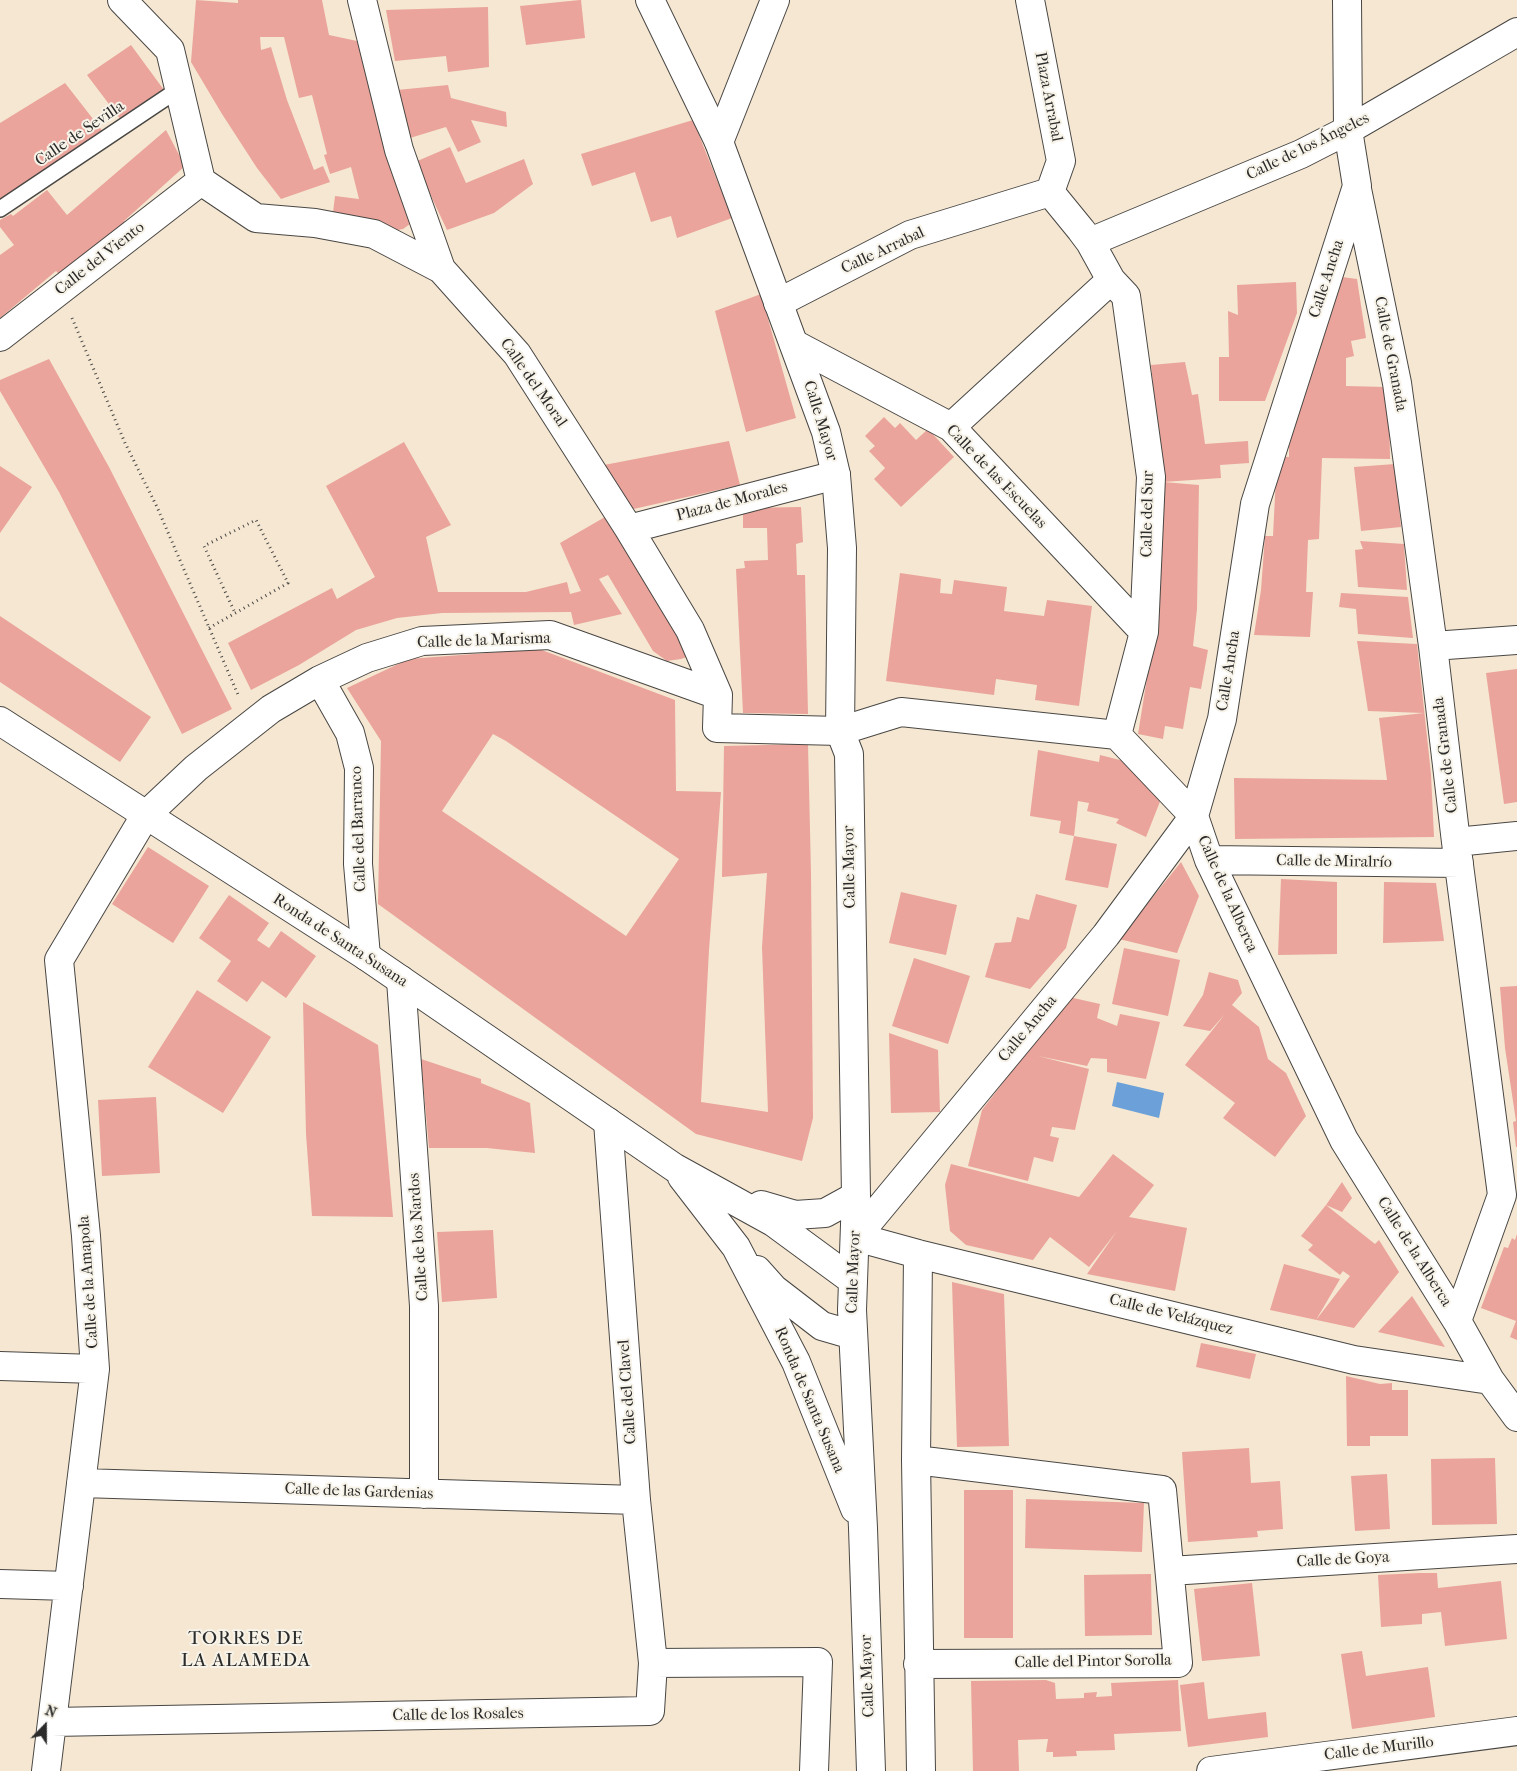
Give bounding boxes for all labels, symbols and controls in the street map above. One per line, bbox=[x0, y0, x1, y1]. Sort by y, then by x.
street label: Plaza Arrabal bbox=[1030, 51, 1066, 143]
street label: Calle de Sevilla bbox=[32, 97, 128, 171]
street label: Calle de los Ángeles bbox=[1243, 109, 1373, 185]
street label: Calle del Viento bbox=[51, 218, 149, 300]
street label: Calle Arrabal bbox=[838, 223, 928, 279]
street label: Calle Ancha bbox=[1305, 237, 1349, 321]
street label: Calle de Granada bbox=[1369, 295, 1411, 413]
street label: Calle del Moral bbox=[495, 335, 571, 431]
street label: Calle Mayor bbox=[799, 378, 841, 464]
street label: Calle de las Escuelas bbox=[942, 421, 1050, 533]
street label: Calle del Sur bbox=[1138, 470, 1158, 558]
street label: Plaza de Morales bbox=[674, 478, 790, 526]
street label: Calle de la Marisma bbox=[417, 629, 551, 653]
street label: Calle Ancha bbox=[1213, 629, 1245, 713]
street label: Calle de Granada bbox=[1429, 696, 1463, 814]
street label: Calle del Barranco bbox=[347, 766, 371, 892]
street label: Calle Mayor bbox=[840, 825, 860, 909]
street label: Calle de la Alberca bbox=[1193, 833, 1261, 955]
street label: Calle de Miralrío bbox=[1276, 851, 1392, 873]
street label: Ronda de Santa Susana bbox=[269, 890, 411, 992]
street label: Calle Ancha bbox=[995, 992, 1061, 1066]
street label: Calle de los Nardos bbox=[405, 1172, 433, 1302]
street label: Calle de la Alberca bbox=[1373, 1194, 1455, 1310]
street label: Calle de la Amapola bbox=[75, 1215, 103, 1349]
street label: Calle Mayor bbox=[843, 1230, 865, 1314]
street label: Calle de Velázquez bbox=[1107, 1290, 1235, 1340]
street label: Ronda de Santa Susana bbox=[770, 1324, 848, 1476]
street label: Calle del Clavel bbox=[615, 1339, 641, 1445]
street label: Calle de las Gardenias bbox=[284, 1480, 434, 1504]
street label: Calle de Goya bbox=[1296, 1548, 1390, 1572]
district label: TORRES DE LA ALAMEDA bbox=[180, 1628, 312, 1672]
street label: Calle Mayor bbox=[857, 1634, 879, 1718]
street label: Calle del Pintor Sorolla bbox=[1014, 1651, 1172, 1673]
north arrow bbox=[20, 1701, 70, 1751]
text: N bbox=[43, 1702, 59, 1721]
street label: Calle de los Rosales bbox=[392, 1704, 524, 1726]
street label: Calle de Murillo bbox=[1323, 1733, 1435, 1765]

